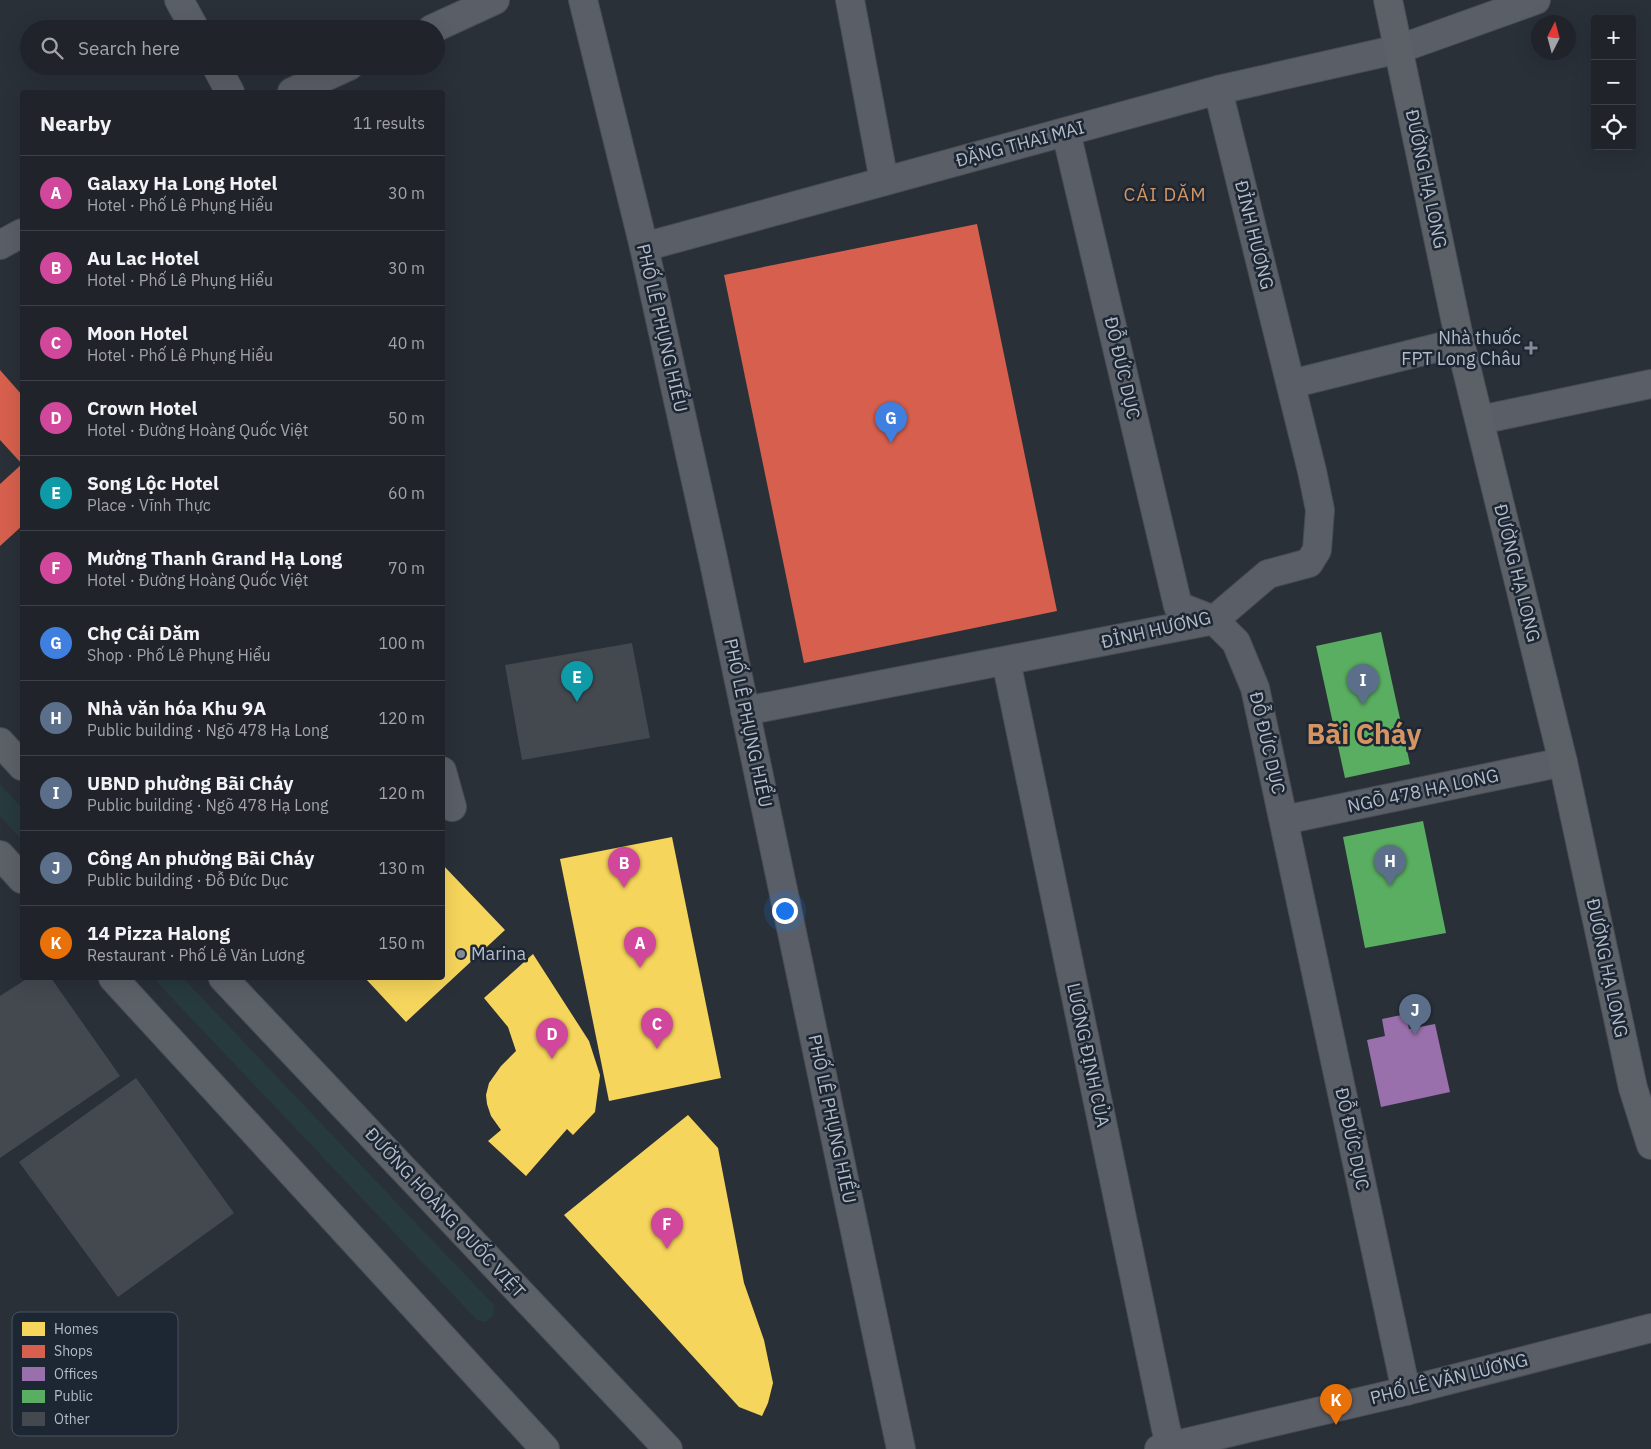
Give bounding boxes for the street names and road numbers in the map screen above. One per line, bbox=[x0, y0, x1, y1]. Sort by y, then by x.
street label: ĐƯỜNG HẠ LONG bbox=[1401, 107, 1453, 251]
street label: ĐẶNG THAI MAI bbox=[953, 115, 1087, 172]
street label: ĐỈNH HƯƠNG bbox=[1230, 178, 1279, 292]
street label: PHỐ LÊ PHỤNG HIỂU bbox=[632, 241, 696, 414]
street label: ĐỖ ĐỨC DỤC bbox=[1100, 314, 1147, 421]
street label: ĐƯỜNG HẠ LONG bbox=[1489, 501, 1547, 644]
street label: ĐỈNH HƯƠNG bbox=[1099, 606, 1213, 653]
street label: PHỐ LÊ PHỤNG HIỂU bbox=[719, 636, 781, 810]
street label: ĐỖ ĐỨC DỤC bbox=[1245, 689, 1292, 796]
street label: NGÕ 478 HẠ LONG bbox=[1345, 763, 1501, 818]
street label: ĐƯỜNG HẠ LONG bbox=[1582, 896, 1634, 1040]
street label: LƯƠNG ĐỊNH CỦA bbox=[1062, 981, 1115, 1129]
street label: PHỐ LÊ PHỤNG HIỂU bbox=[803, 1032, 865, 1206]
street label: ĐỖ ĐỨC DỤC bbox=[1330, 1085, 1377, 1192]
street label: ĐƯỜNG HOÀNG QUỐC VIỆT bbox=[360, 1121, 533, 1303]
street label: PHỐ LÊ VĂN LƯƠNG bbox=[1367, 1345, 1530, 1409]

